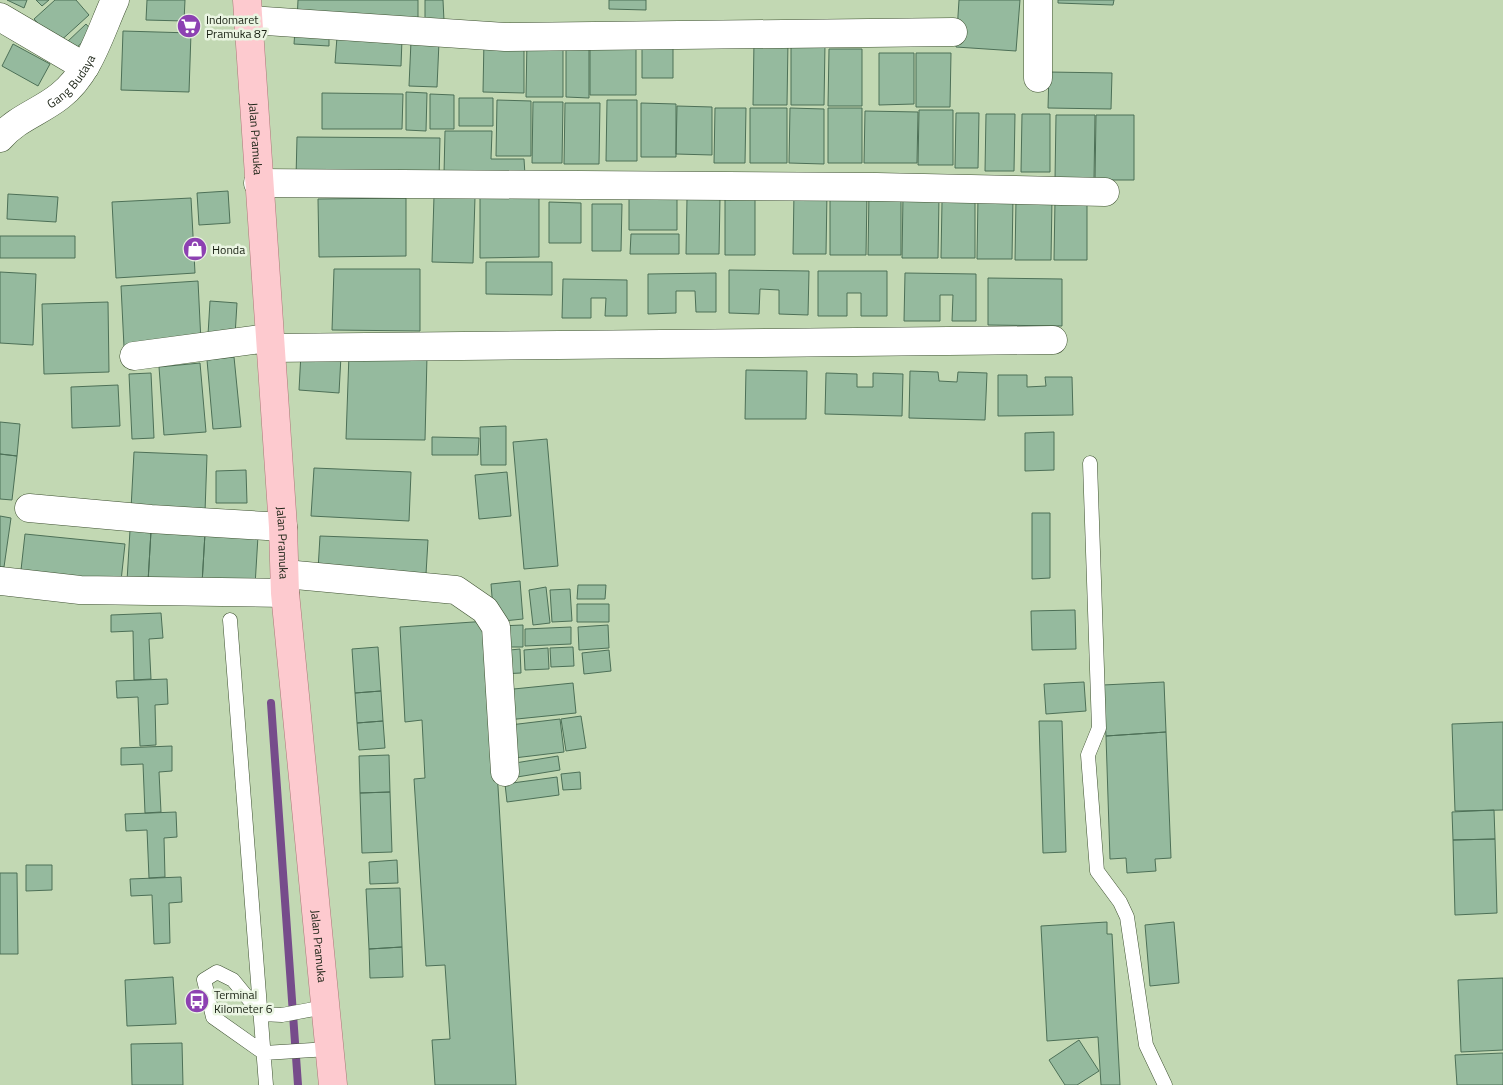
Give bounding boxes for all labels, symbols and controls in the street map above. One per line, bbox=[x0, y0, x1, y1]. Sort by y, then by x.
place label: Indomaret Pramuka 87 bbox=[206, 10, 268, 43]
supermarket icon: Indomaret Pramuka 87 bbox=[176, 13, 202, 39]
street label: Gang Budaya bbox=[43, 51, 100, 113]
street label: Jalan Pramuka bbox=[245, 102, 268, 176]
shop icon: Honda bbox=[182, 236, 208, 262]
place label: Honda bbox=[212, 240, 245, 259]
street label: Jalan Pramuka bbox=[272, 506, 294, 579]
street label: Jalan Pramuka bbox=[306, 909, 332, 983]
place label: Terminal Kilometer 6 bbox=[214, 985, 273, 1018]
bus stop icon: Terminal Kilometer 6 bbox=[184, 988, 210, 1014]

